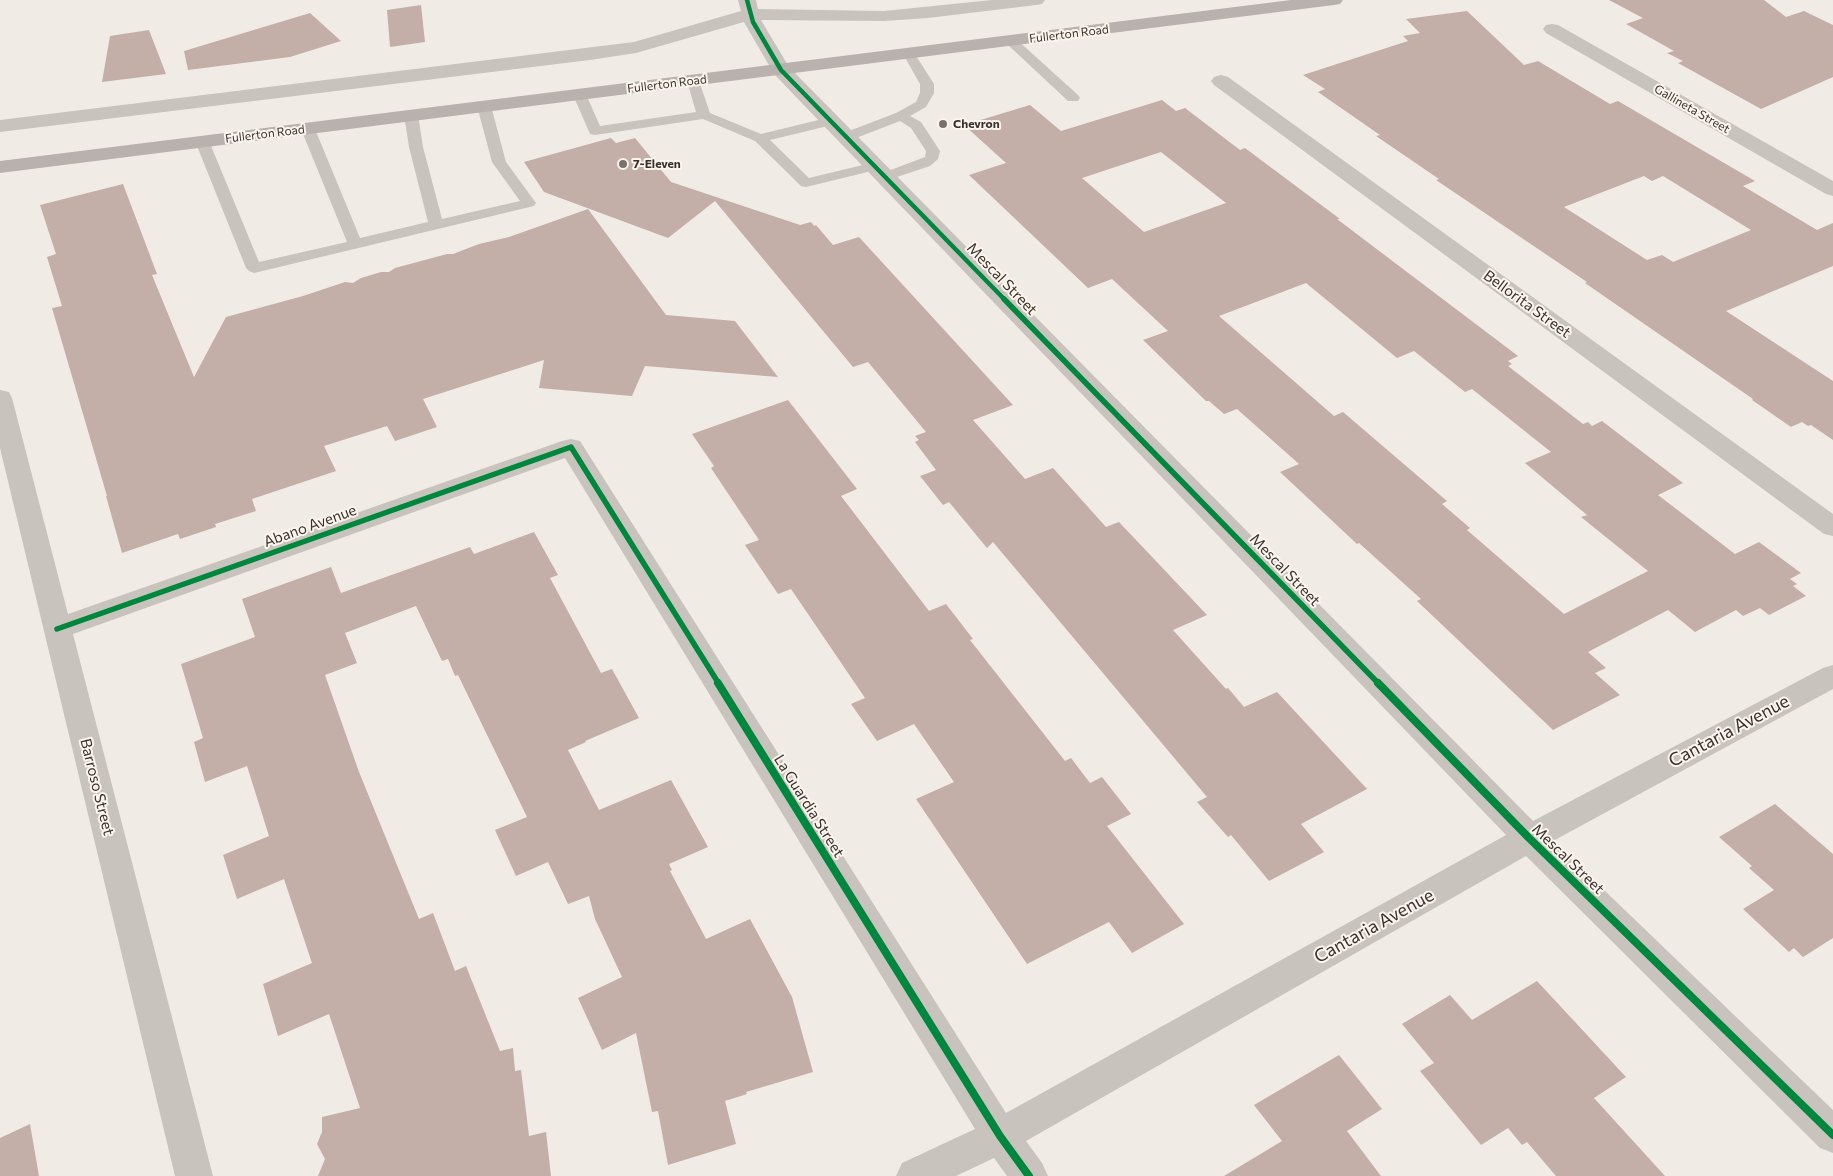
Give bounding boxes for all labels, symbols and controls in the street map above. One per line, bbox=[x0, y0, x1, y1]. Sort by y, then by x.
street label: Fullerton Road bbox=[1029, 22, 1109, 46]
street label: Fullerton Road bbox=[627, 72, 707, 96]
street label: Gallineta Street bbox=[1652, 82, 1732, 136]
place label: Chevron bbox=[953, 117, 1000, 131]
marker: Chevron bbox=[937, 118, 949, 130]
street label: Fullerton Road bbox=[225, 122, 305, 146]
place label: 7-Eleven bbox=[633, 157, 681, 171]
marker: 7-Eleven bbox=[617, 158, 629, 170]
street label: Mescal Street bbox=[963, 239, 1041, 319]
street label: Bellorita Street bbox=[1480, 266, 1574, 342]
street label: Abano Avenue bbox=[261, 501, 359, 551]
street label: Mescal Street bbox=[1246, 530, 1324, 610]
street label: Cantaria Avenue bbox=[1665, 690, 1793, 772]
street label: Barroso Street bbox=[76, 737, 118, 837]
street label: La Guardia Street bbox=[770, 751, 848, 861]
street label: Mescal Street bbox=[1528, 820, 1608, 898]
street label: Cantaria Avenue bbox=[1310, 884, 1438, 968]

